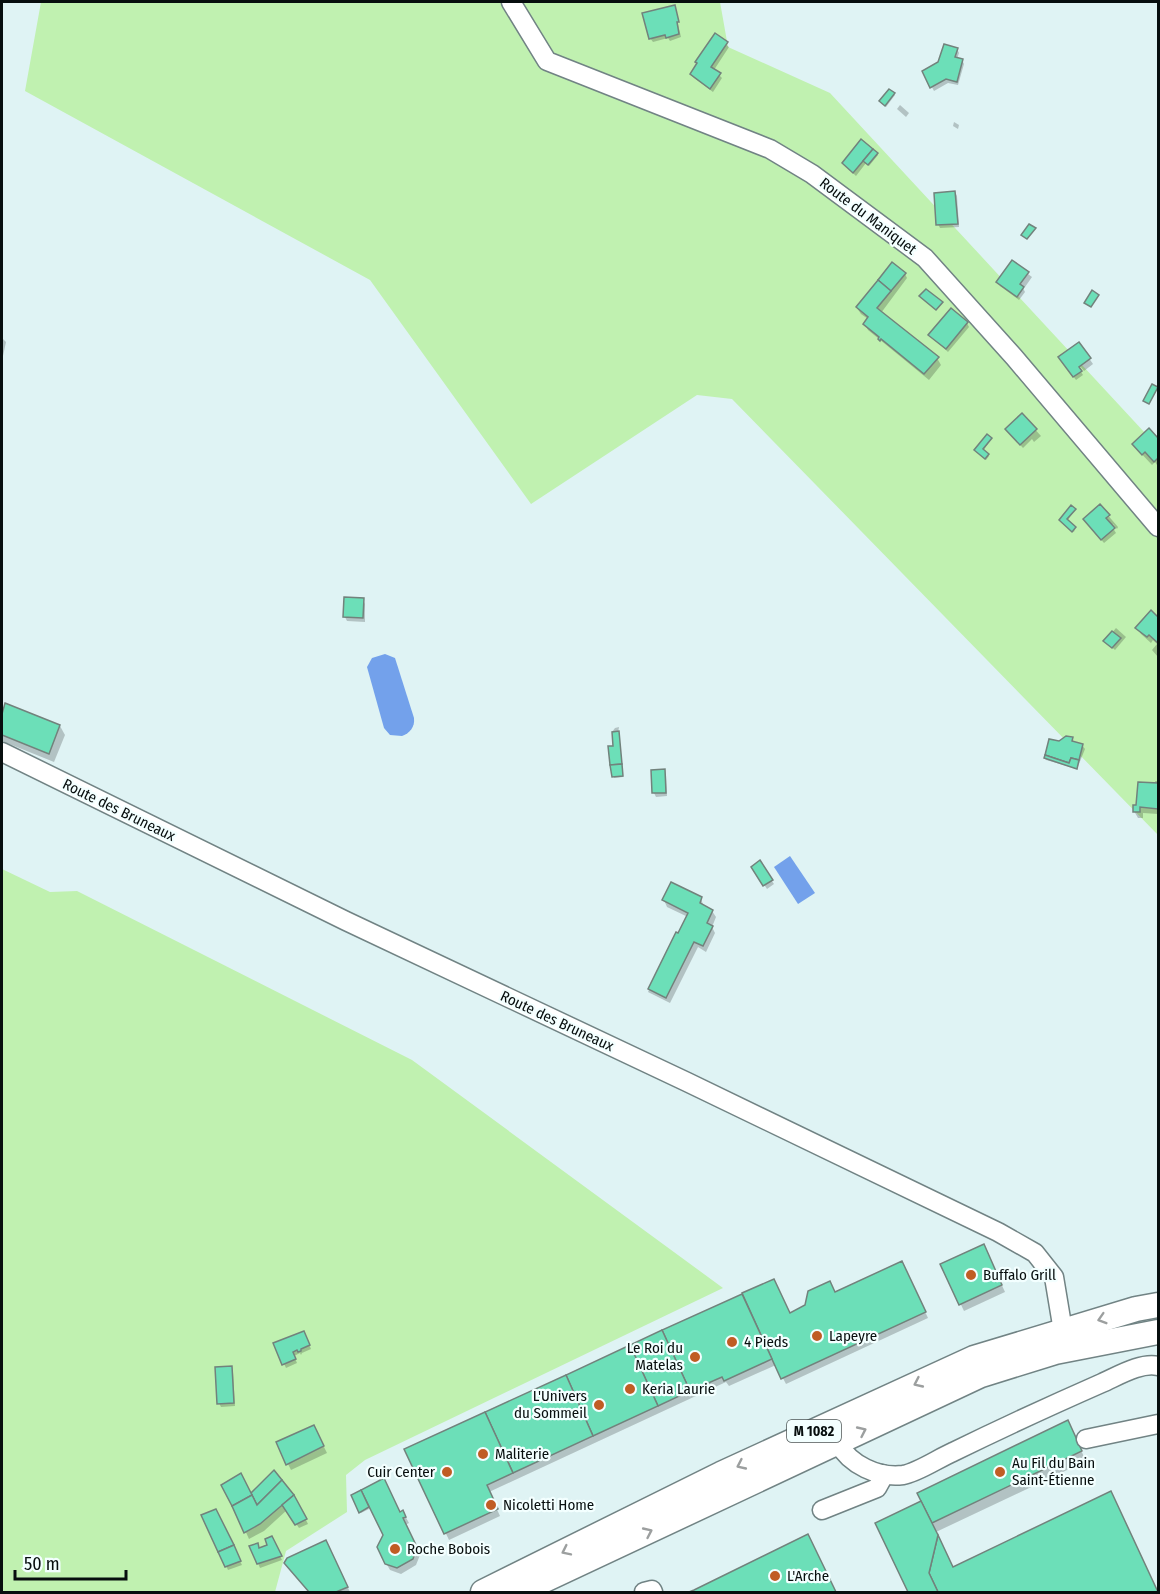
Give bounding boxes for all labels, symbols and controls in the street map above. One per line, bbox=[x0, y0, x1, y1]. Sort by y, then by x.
street label: Route du Maniquet bbox=[816, 174, 920, 258]
street label: Route des Bruneaux bbox=[60, 775, 179, 845]
street label: Route des Bruneaux bbox=[497, 987, 617, 1055]
place label: Buffalo Grill bbox=[983, 1266, 1056, 1284]
marker: Buffalo Grill bbox=[964, 1268, 978, 1282]
one-way arrow bbox=[1097, 1312, 1108, 1324]
place label: Lapeyre bbox=[829, 1327, 877, 1345]
marker: Lapeyre bbox=[810, 1329, 824, 1343]
place label: 4 Pieds bbox=[744, 1333, 788, 1351]
marker: 4 Pieds bbox=[725, 1335, 739, 1349]
place label: Le Roi du Matelas bbox=[627, 1339, 683, 1374]
marker: Le Roi du Matelas bbox=[688, 1350, 702, 1364]
one-way arrow bbox=[914, 1376, 925, 1388]
place label: Keria Laurie bbox=[642, 1380, 715, 1398]
marker: Keria Laurie bbox=[623, 1382, 637, 1396]
place label: L'Univers du Sommeil bbox=[514, 1387, 587, 1422]
marker: L'Univers du Sommeil bbox=[592, 1398, 606, 1412]
road number: M 1082 bbox=[787, 1420, 841, 1442]
one-way arrow bbox=[856, 1426, 867, 1438]
place label: Maliterie bbox=[495, 1445, 549, 1463]
marker: Maliterie bbox=[476, 1447, 490, 1461]
place label: Au Fil du Bain Saint-Étienne bbox=[1012, 1454, 1095, 1489]
one-way arrow bbox=[737, 1457, 748, 1469]
place label: Cuir Center bbox=[367, 1463, 436, 1481]
marker: Cuir Center bbox=[440, 1465, 454, 1479]
marker: Au Fil du Bain Saint-Étienne bbox=[993, 1465, 1007, 1479]
place label: Nicoletti Home bbox=[503, 1496, 594, 1514]
marker: Nicoletti Home bbox=[484, 1498, 498, 1512]
one-way arrow bbox=[641, 1527, 652, 1539]
place label: Roche Bobois bbox=[407, 1540, 490, 1558]
marker: Roche Bobois bbox=[388, 1542, 402, 1556]
scale bar bbox=[15, 1543, 126, 1581]
one-way arrow bbox=[562, 1544, 573, 1555]
text: 50 m bbox=[24, 1553, 60, 1575]
place label: L'Arche bbox=[787, 1567, 829, 1585]
marker: L'Arche bbox=[768, 1569, 782, 1583]

